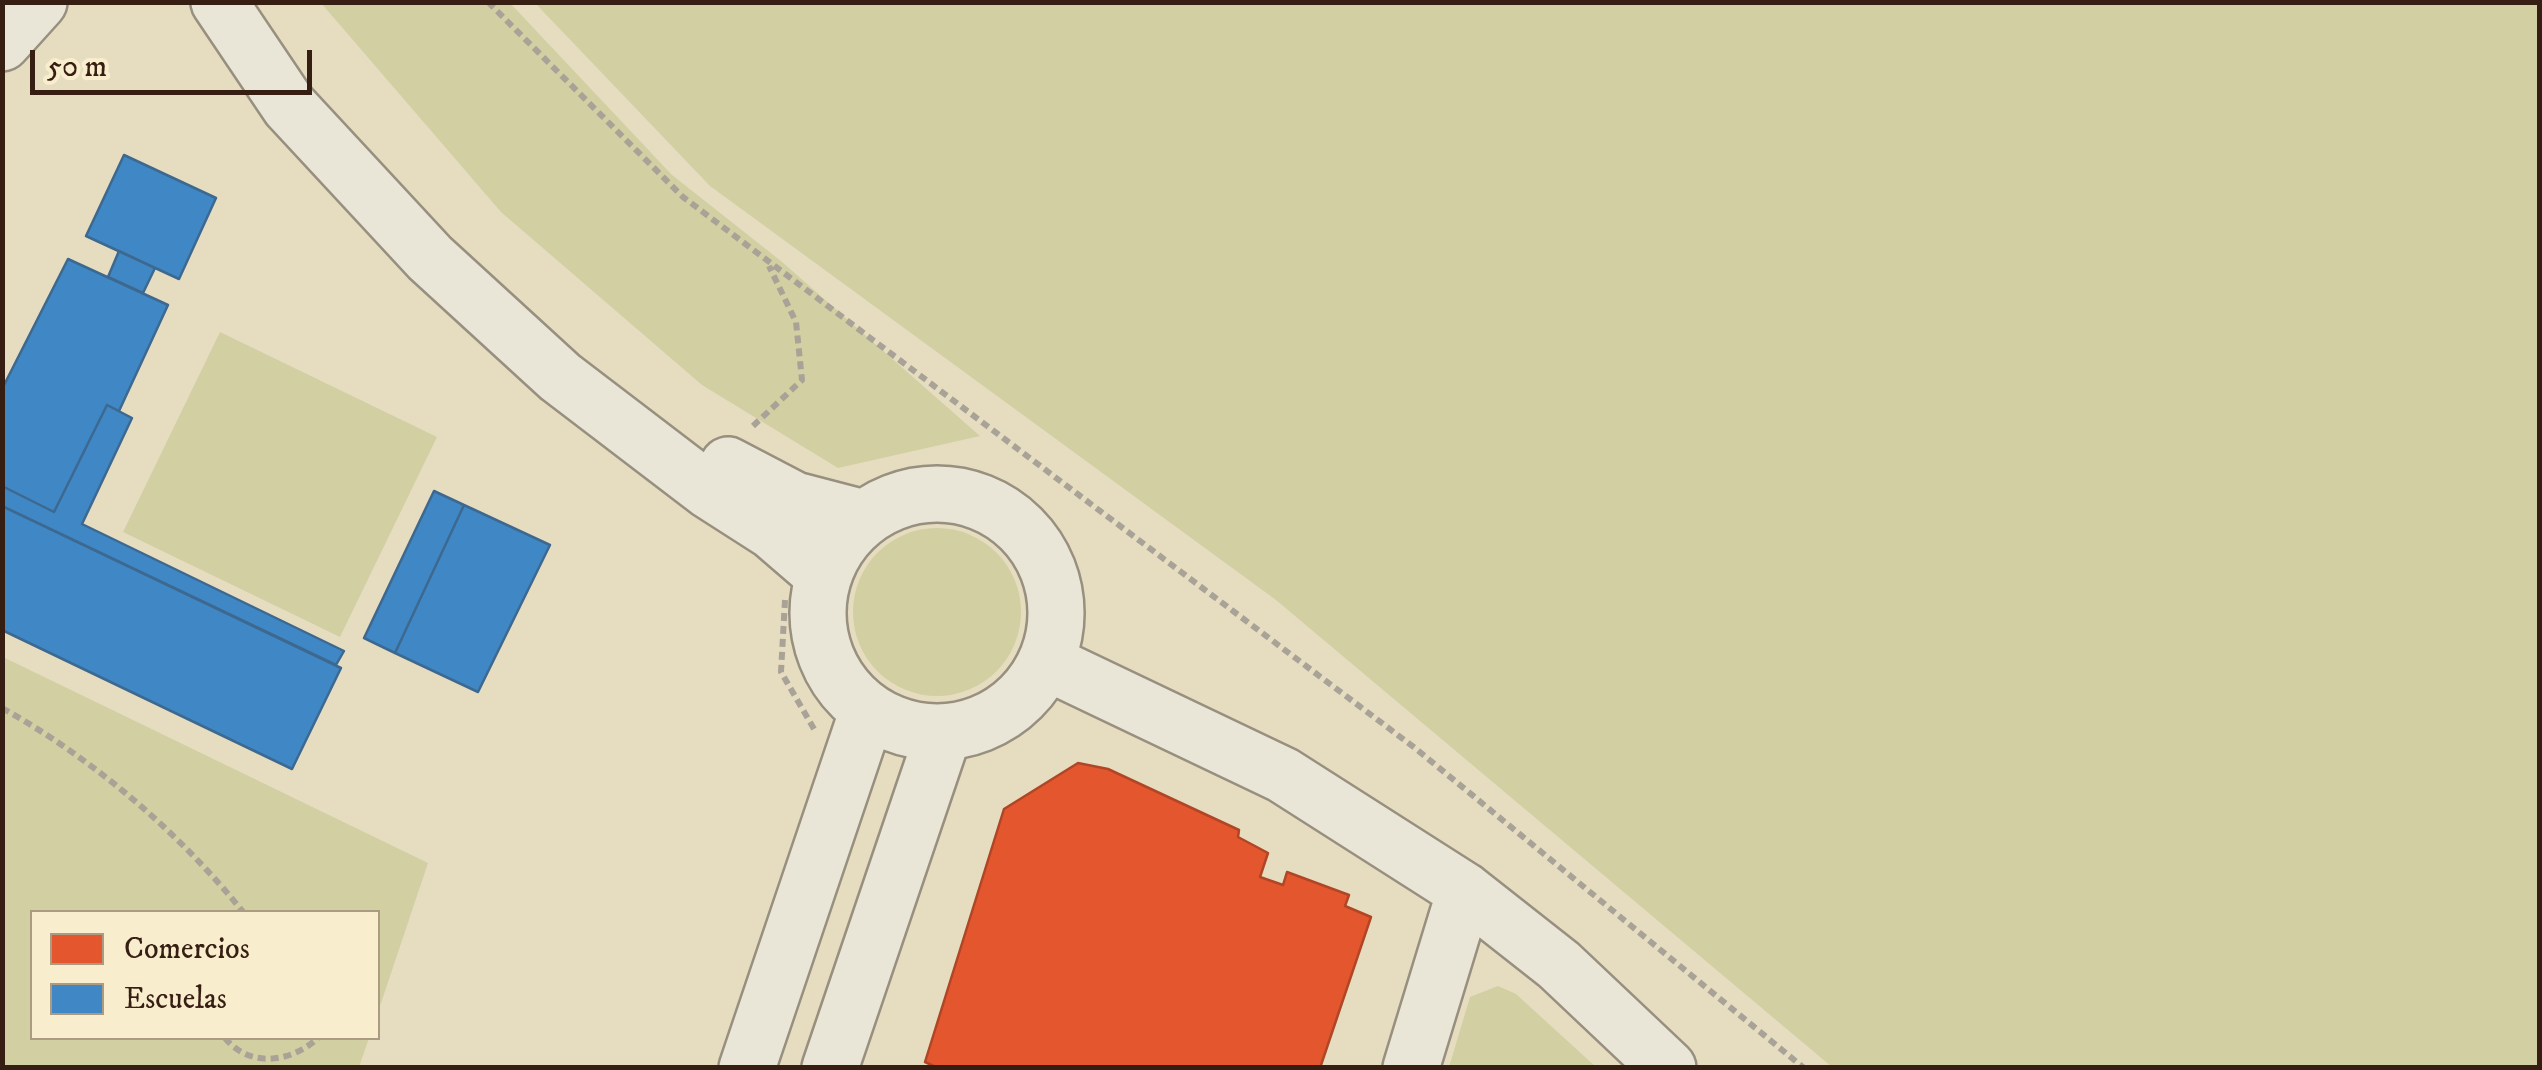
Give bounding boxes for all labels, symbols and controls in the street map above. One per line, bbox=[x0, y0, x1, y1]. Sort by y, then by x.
scale bar bbox=[35, 30, 318, 92]
text: 50 m bbox=[47, 49, 107, 86]
legend bbox=[30, 910, 380, 1040]
text: Comercios bbox=[124, 931, 250, 968]
text: Escuelas bbox=[124, 981, 227, 1018]

